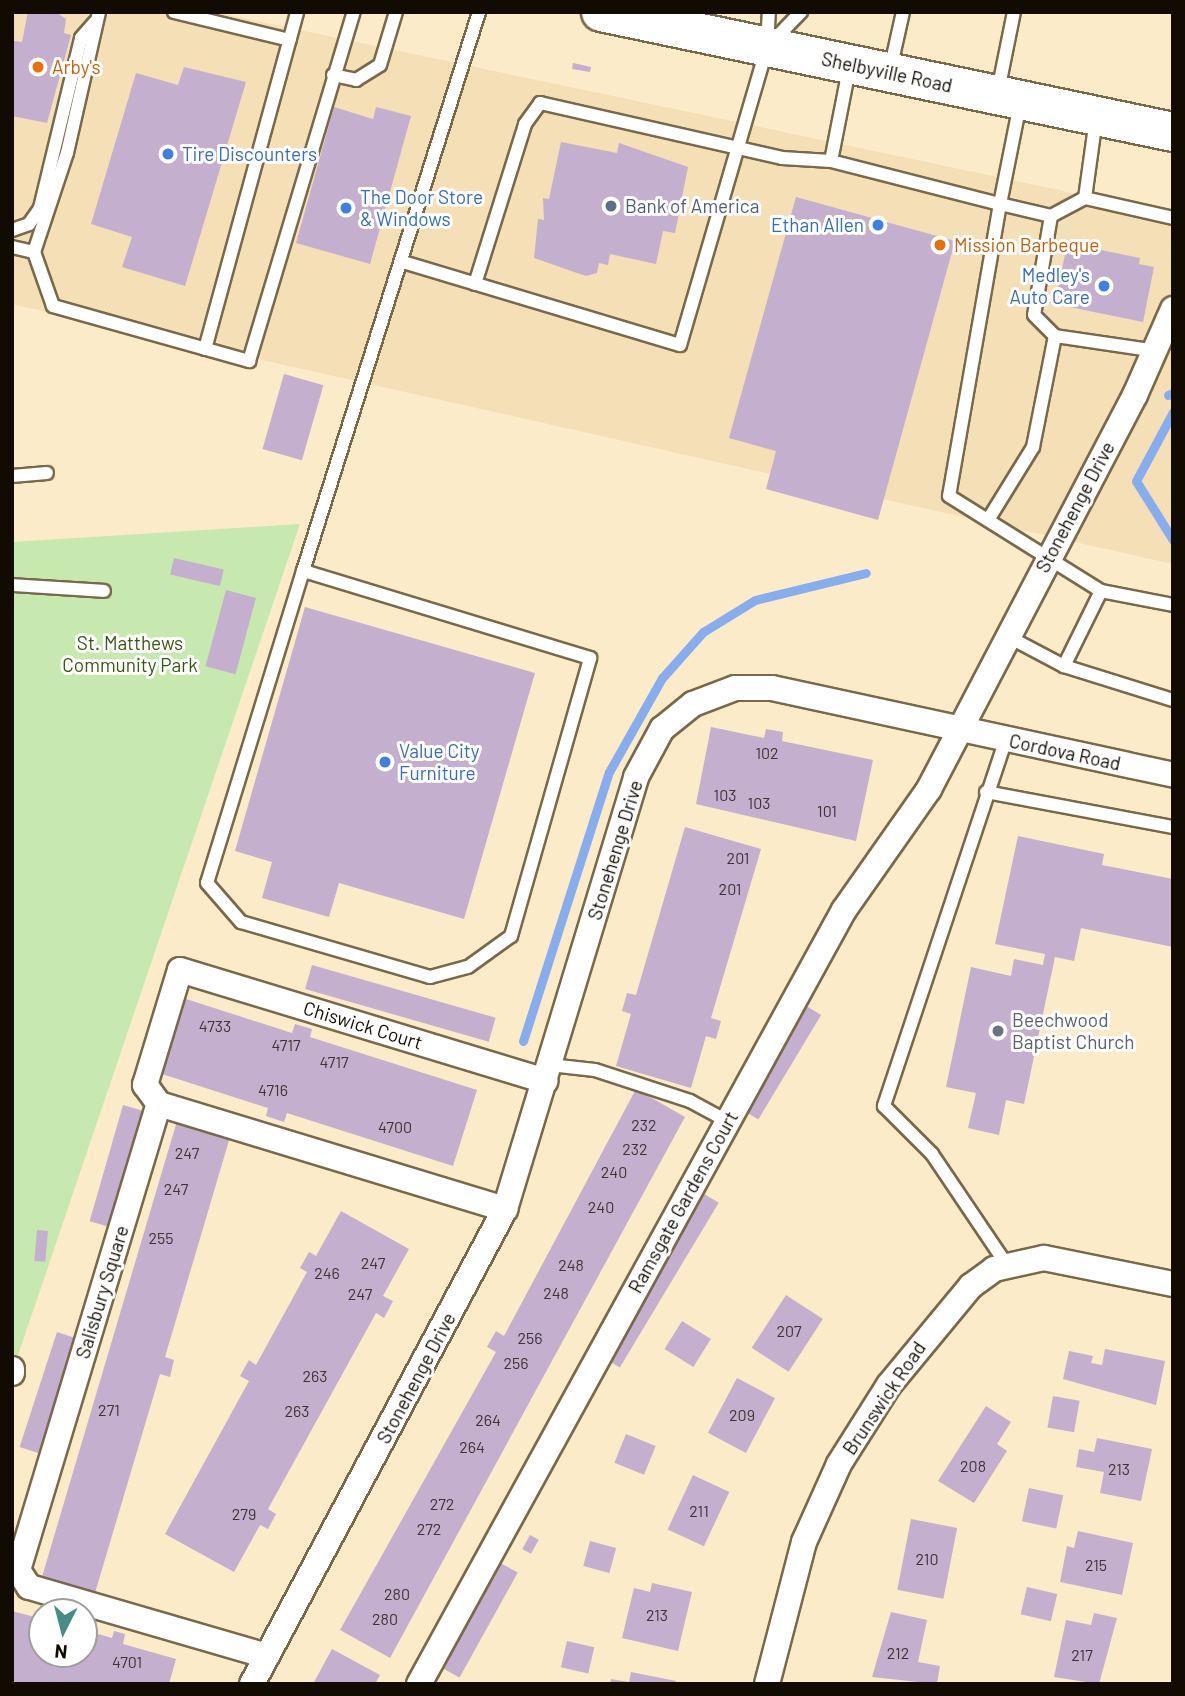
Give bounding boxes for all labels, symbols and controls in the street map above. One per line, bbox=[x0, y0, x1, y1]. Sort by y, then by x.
street label: Shelbyville Road bbox=[819, 47, 955, 97]
place label: Arby's bbox=[52, 56, 101, 78]
marker: Arby's bbox=[30, 59, 46, 75]
place label: Tire Discounters bbox=[182, 143, 317, 165]
marker: Tire Discounters bbox=[160, 146, 176, 162]
place label: The Door Store & Windows bbox=[360, 186, 483, 230]
place label: Bank of America bbox=[625, 195, 759, 217]
marker: Bank of America bbox=[603, 198, 619, 214]
marker: The Door Store & Windows bbox=[338, 200, 354, 216]
place label: Ethan Allen bbox=[771, 214, 864, 236]
marker: Ethan Allen bbox=[870, 217, 886, 233]
place label: Mission Barbeque bbox=[954, 234, 1099, 256]
marker: Mission Barbeque bbox=[932, 237, 948, 253]
place label: Medley's Auto Care bbox=[1009, 264, 1090, 308]
marker: Medley's Auto Care bbox=[1096, 278, 1112, 294]
street label: Stonehenge Drive bbox=[1031, 438, 1119, 576]
park label: St. Matthews Community Park bbox=[62, 632, 198, 676]
street label: Cordova Road bbox=[1007, 729, 1123, 775]
place label: Value City Furniture bbox=[399, 740, 480, 784]
house number: 102 bbox=[755, 743, 779, 763]
marker: Value City Furniture bbox=[377, 754, 393, 770]
street label: Stonehenge Drive bbox=[583, 777, 647, 923]
house number: 103 bbox=[714, 785, 736, 805]
house number: 103 bbox=[748, 793, 770, 813]
house number: 101 bbox=[817, 801, 837, 821]
house number: 201 bbox=[727, 848, 749, 868]
house number: 201 bbox=[719, 879, 741, 899]
street label: Chiswick Court bbox=[301, 996, 425, 1054]
place label: Beechwood Baptist Church bbox=[1012, 1009, 1134, 1053]
house number: 4733 bbox=[199, 1016, 231, 1036]
marker: Beechwood Baptist Church bbox=[990, 1023, 1006, 1039]
house number: 4717 bbox=[271, 1035, 301, 1055]
house number: 4717 bbox=[319, 1052, 349, 1072]
house number: 4716 bbox=[258, 1080, 288, 1100]
street label: Ramsgate Gardens Court bbox=[623, 1107, 743, 1297]
house number: 232 bbox=[631, 1115, 657, 1135]
house number: 4700 bbox=[378, 1117, 412, 1137]
house number: 232 bbox=[622, 1139, 648, 1159]
house number: 247 bbox=[175, 1143, 199, 1163]
house number: 240 bbox=[601, 1162, 627, 1182]
house number: 247 bbox=[164, 1179, 188, 1199]
house number: 240 bbox=[588, 1197, 614, 1217]
street label: Salisbury Square bbox=[71, 1223, 133, 1361]
house number: 255 bbox=[148, 1228, 174, 1248]
house number: 247 bbox=[361, 1253, 385, 1273]
house number: 248 bbox=[558, 1255, 584, 1275]
house number: 246 bbox=[314, 1263, 340, 1283]
house number: 248 bbox=[543, 1283, 569, 1303]
house number: 247 bbox=[348, 1284, 372, 1304]
street label: Stonehenge Drive bbox=[372, 1309, 460, 1447]
house number: 207 bbox=[776, 1321, 802, 1341]
house number: 256 bbox=[517, 1328, 543, 1348]
street label: Brunswick Road bbox=[838, 1337, 930, 1459]
house number: 256 bbox=[503, 1353, 529, 1373]
house number: 263 bbox=[302, 1366, 328, 1386]
house number: 271 bbox=[98, 1400, 120, 1420]
house number: 263 bbox=[284, 1401, 310, 1421]
house number: 209 bbox=[729, 1405, 755, 1425]
house number: 264 bbox=[475, 1410, 501, 1430]
house number: 264 bbox=[459, 1437, 485, 1457]
house number: 208 bbox=[960, 1456, 986, 1476]
house number: 213 bbox=[1108, 1459, 1130, 1479]
house number: 272 bbox=[430, 1494, 454, 1514]
house number: 211 bbox=[689, 1501, 709, 1521]
house number: 279 bbox=[232, 1504, 256, 1524]
house number: 272 bbox=[417, 1519, 441, 1539]
house number: 210 bbox=[916, 1549, 938, 1569]
house number: 215 bbox=[1085, 1555, 1107, 1575]
house number: 280 bbox=[384, 1584, 410, 1604]
north arrow bbox=[28, 1598, 98, 1668]
house number: 213 bbox=[646, 1605, 668, 1625]
house number: 280 bbox=[372, 1609, 398, 1629]
text: N bbox=[53, 1640, 68, 1664]
house number: 212 bbox=[887, 1643, 909, 1663]
house number: 217 bbox=[1071, 1645, 1093, 1665]
house number: 4701 bbox=[112, 1652, 142, 1672]

